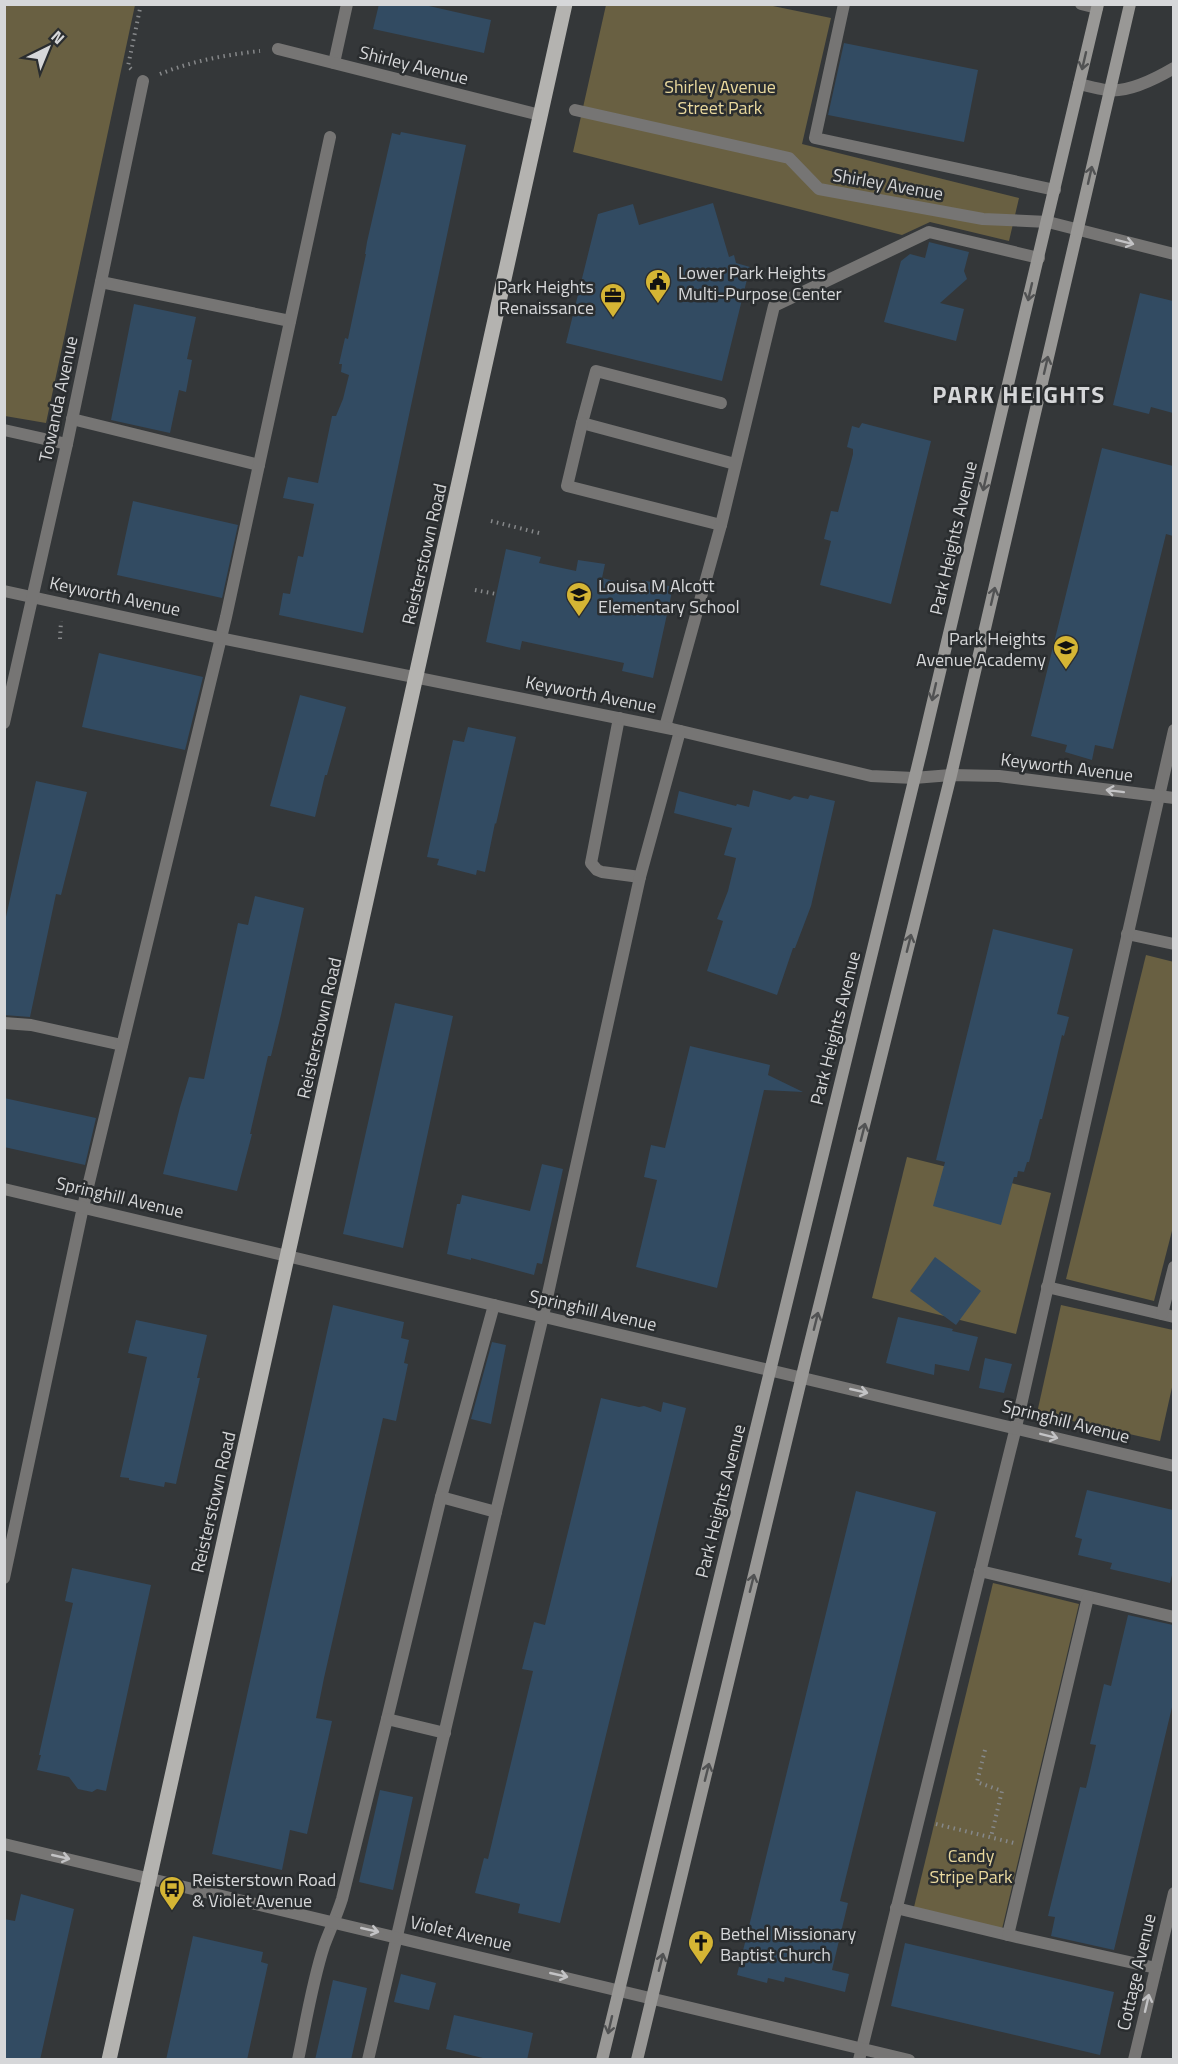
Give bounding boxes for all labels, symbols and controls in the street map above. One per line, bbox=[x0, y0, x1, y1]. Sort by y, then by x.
north arrow bbox=[18, 18, 78, 78]
text: N bbox=[46, 24, 70, 50]
street label: Shirley Avenue bbox=[357, 38, 471, 92]
one-way arrow bbox=[1078, 52, 1090, 71]
park label: Shirley Avenue Street Park bbox=[664, 73, 776, 121]
street label: Shirley Avenue bbox=[831, 161, 945, 207]
one-way arrow bbox=[1084, 166, 1096, 185]
one-way arrow bbox=[1115, 237, 1134, 249]
place label: Lower Park Heights Multi-Purpose Center bbox=[678, 259, 842, 307]
public building icon: Lower Park Heights Multi-Purpose Center bbox=[643, 267, 673, 305]
place label: Park Heights Renaissance bbox=[497, 273, 594, 321]
office icon: Park Heights Renaissance bbox=[598, 281, 628, 319]
one-way arrow bbox=[1024, 282, 1036, 301]
street label: Towanda Avenue bbox=[31, 333, 85, 465]
one-way arrow bbox=[1040, 356, 1052, 375]
district label: PARK HEIGHTS bbox=[932, 376, 1106, 412]
street label: Park Heights Avenue bbox=[922, 458, 984, 618]
one-way arrow bbox=[978, 472, 990, 491]
street label: Reisterstown Road bbox=[395, 481, 453, 627]
street label: Keyworth Avenue bbox=[47, 569, 183, 623]
place label: Louisa M Alcott Elementary School bbox=[598, 572, 740, 620]
school or university icon: Louisa M Alcott Elementary School bbox=[564, 580, 594, 618]
one-way arrow bbox=[987, 587, 999, 606]
place label: Park Heights Avenue Academy bbox=[916, 625, 1046, 673]
school or university icon: Park Heights Avenue Academy bbox=[1051, 633, 1081, 671]
street label: Keyworth Avenue bbox=[523, 668, 659, 720]
one-way arrow bbox=[928, 682, 940, 701]
street label: Keyworth Avenue bbox=[999, 745, 1135, 789]
one-way arrow bbox=[1106, 785, 1126, 796]
one-way arrow bbox=[904, 933, 916, 952]
street label: Park Heights Avenue bbox=[803, 948, 867, 1108]
street label: Reisterstown Road bbox=[290, 955, 348, 1101]
one-way arrow bbox=[857, 1123, 869, 1142]
street label: Springhill Avenue bbox=[53, 1169, 187, 1225]
street label: Springhill Avenue bbox=[526, 1282, 660, 1338]
one-way arrow bbox=[810, 1312, 822, 1331]
one-way arrow bbox=[849, 1386, 868, 1398]
street label: Springhill Avenue bbox=[999, 1392, 1133, 1450]
street label: Park Heights Avenue bbox=[688, 1421, 752, 1581]
street label: Reisterstown Road bbox=[184, 1429, 242, 1575]
one-way arrow bbox=[1039, 1430, 1058, 1442]
one-way arrow bbox=[747, 1574, 759, 1593]
one-way arrow bbox=[701, 1763, 713, 1782]
park label: Candy Stripe Park bbox=[929, 1842, 1013, 1890]
one-way arrow bbox=[52, 1852, 71, 1864]
place label: Reisterstown Road & Violet Avenue bbox=[192, 1866, 336, 1914]
bus stop icon: Reisterstown Road & Violet Avenue bbox=[157, 1874, 187, 1912]
street label: Violet Avenue bbox=[407, 1908, 515, 1958]
street label: Cottage Avenue bbox=[1109, 1911, 1163, 2033]
place label: Bethel Missionary Baptist Church bbox=[720, 1920, 856, 1968]
one-way arrow bbox=[360, 1925, 379, 1937]
church icon: Bethel Missionary Baptist Church bbox=[686, 1928, 716, 1966]
one-way arrow bbox=[655, 1953, 667, 1972]
one-way arrow bbox=[549, 1970, 568, 1982]
one-way arrow bbox=[1142, 1993, 1154, 2012]
one-way arrow bbox=[604, 2015, 616, 2034]

